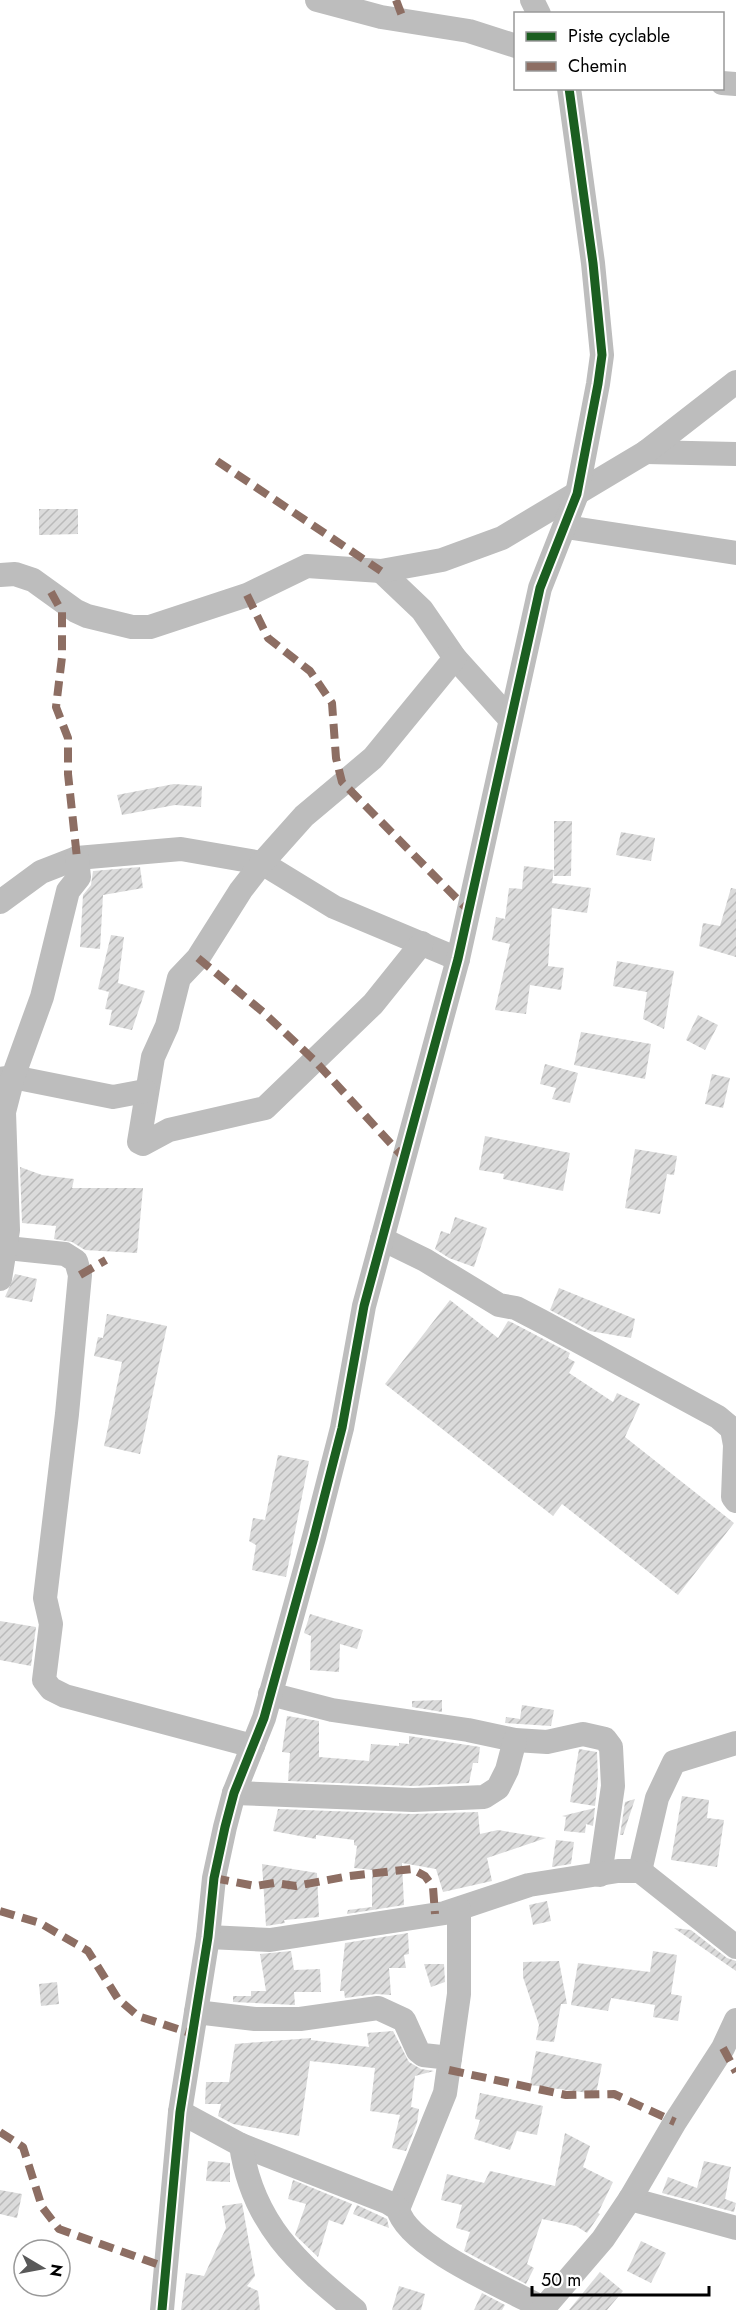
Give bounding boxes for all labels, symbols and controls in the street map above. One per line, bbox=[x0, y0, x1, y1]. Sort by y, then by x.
legend bbox=[514, 12, 724, 90]
text: Piste cyclable bbox=[568, 23, 670, 49]
text: Chemin bbox=[568, 53, 627, 79]
north arrow bbox=[12, 2238, 72, 2298]
scale bar bbox=[532, 2259, 709, 2297]
text: N bbox=[44, 2262, 69, 2279]
text: 50 m bbox=[541, 2267, 581, 2293]

